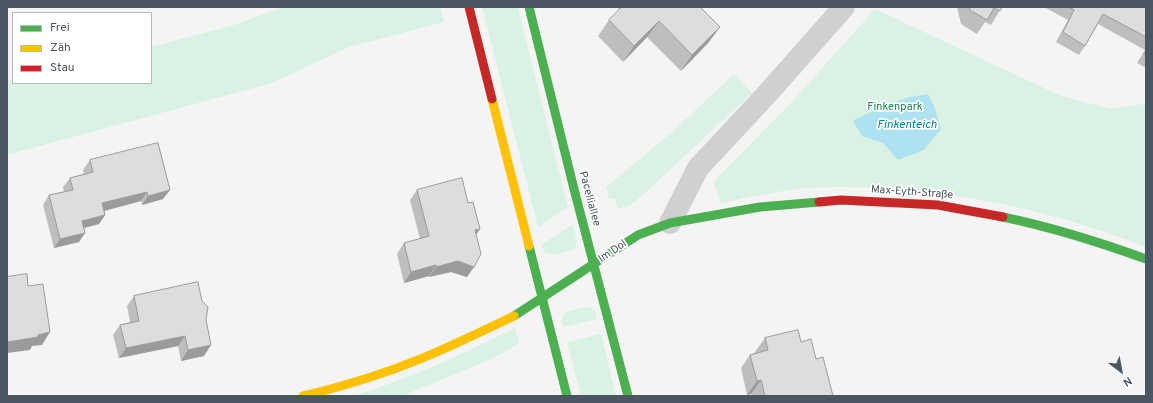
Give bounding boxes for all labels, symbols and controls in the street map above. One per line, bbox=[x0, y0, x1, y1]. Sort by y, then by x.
legend bbox=[12, 12, 152, 84]
text: Frei bbox=[50, 20, 70, 36]
text: Zäh bbox=[50, 40, 71, 56]
text: Stau bbox=[50, 60, 75, 76]
park label: Finkenpark bbox=[867, 101, 923, 115]
water label: Finkenteich bbox=[877, 119, 937, 133]
street label: Pacelliallee bbox=[575, 170, 603, 228]
street label: Max-Eyth-Straße bbox=[870, 184, 954, 202]
street label: Im Dol bbox=[596, 238, 630, 266]
north arrow bbox=[1101, 351, 1141, 391]
text: N bbox=[1120, 373, 1134, 389]

